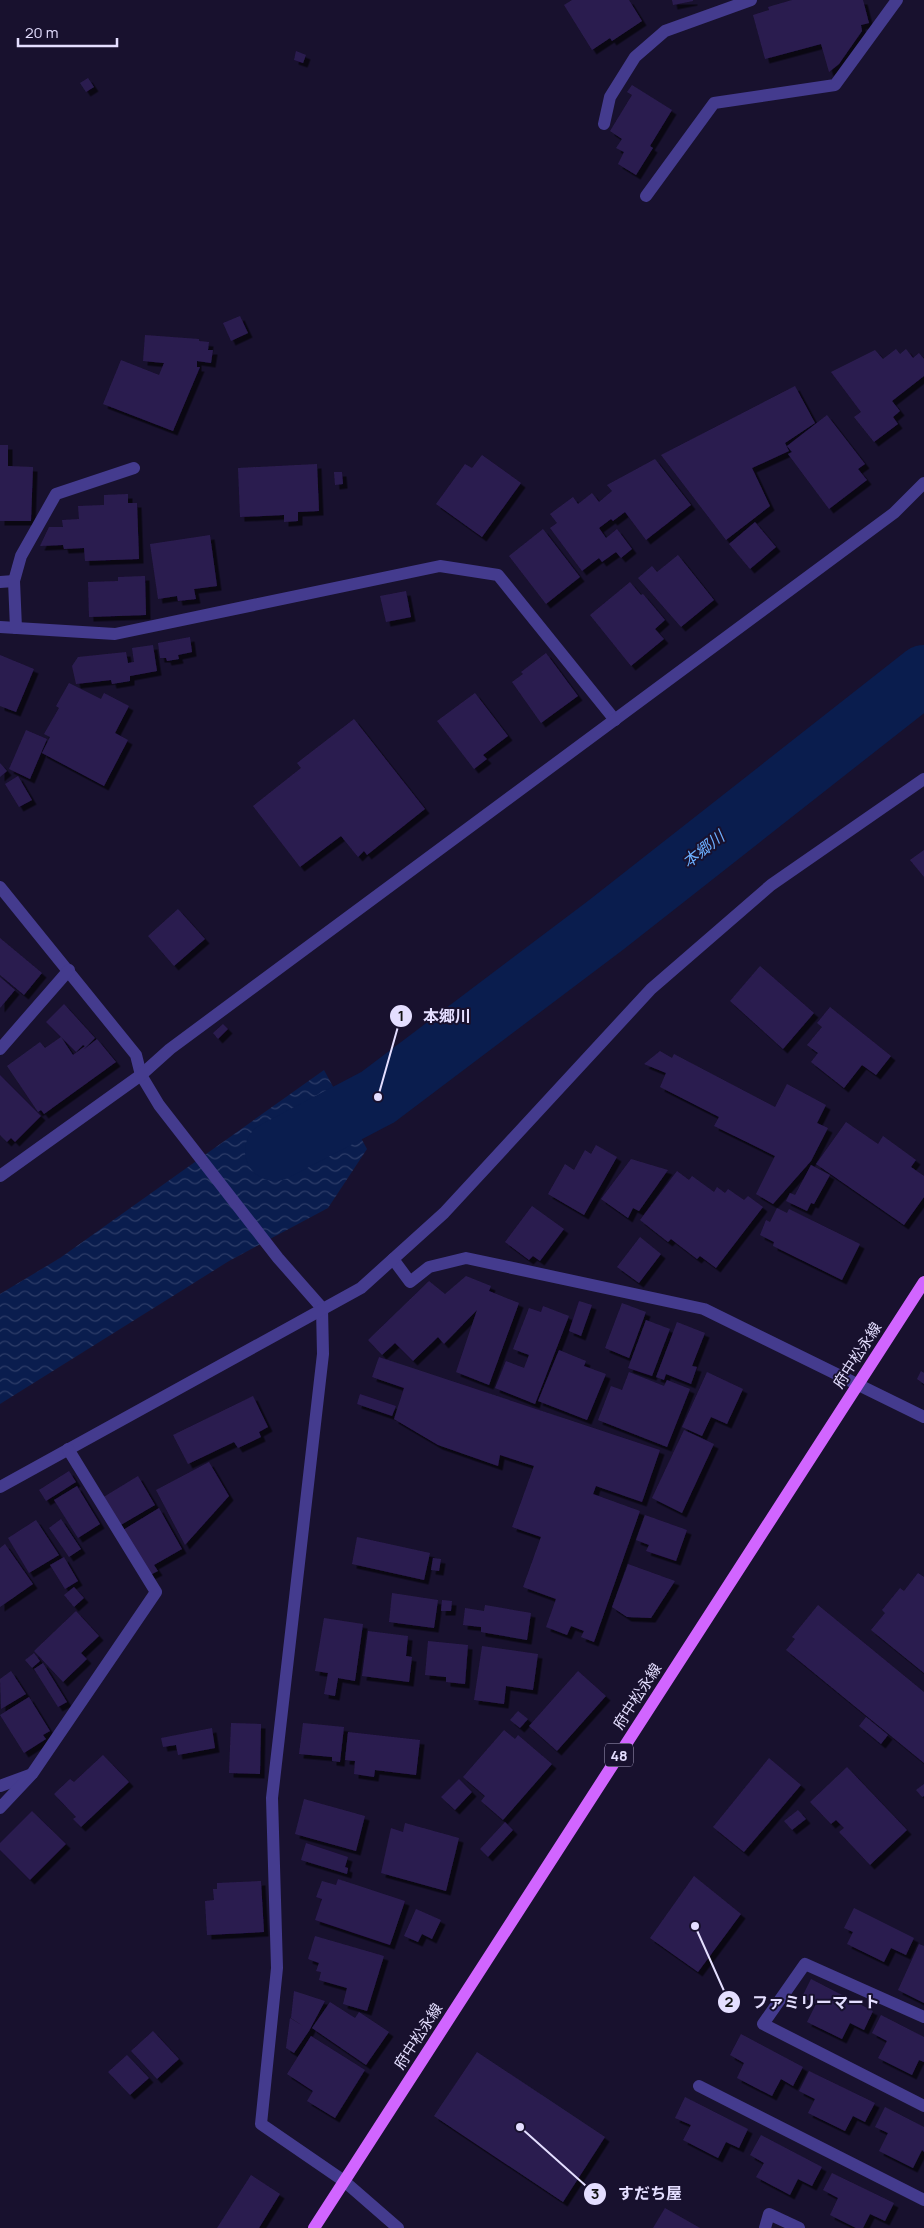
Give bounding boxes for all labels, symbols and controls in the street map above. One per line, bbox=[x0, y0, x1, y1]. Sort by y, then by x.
scale bar bbox=[18, 15, 116, 47]
text: 20 m bbox=[25, 22, 58, 43]
water label: 本郷川 bbox=[677, 824, 730, 872]
callout: 本郷川 bbox=[388, 1001, 481, 1032]
text: 1 bbox=[398, 1005, 404, 1026]
text: 本郷川 bbox=[423, 1005, 471, 1027]
street label: 府中松永線 bbox=[828, 1318, 886, 1392]
street label: 府中松永線 bbox=[608, 1659, 666, 1733]
road number: 48 bbox=[605, 1744, 633, 1766]
callout: ファミリーマート bbox=[717, 1986, 890, 2017]
text: 2 bbox=[725, 1991, 734, 2012]
text: ファミリーマート bbox=[752, 1991, 880, 2013]
street label: 府中松永線 bbox=[389, 1999, 447, 2073]
callout: すだち屋 bbox=[583, 2178, 692, 2209]
text: すだち屋 bbox=[618, 2182, 682, 2204]
text: 3 bbox=[591, 2183, 599, 2204]

